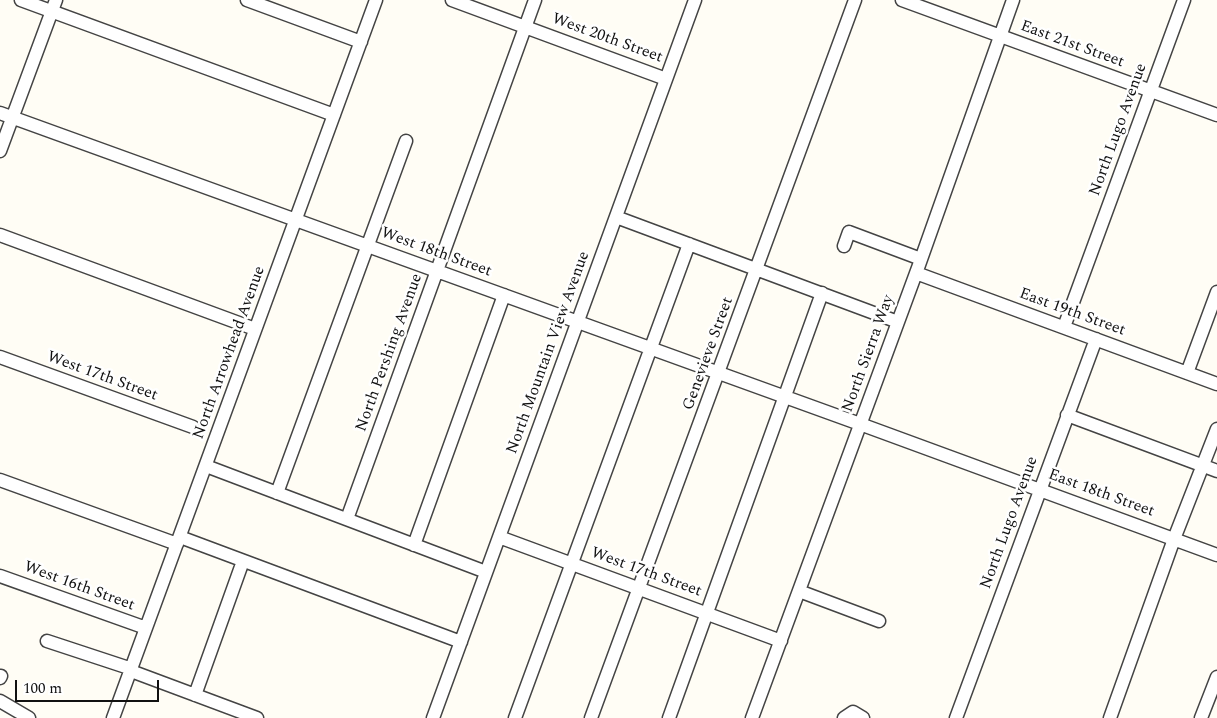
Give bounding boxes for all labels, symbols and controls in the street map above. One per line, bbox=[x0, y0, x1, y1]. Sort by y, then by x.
street label: West 20th Street bbox=[549, 10, 665, 68]
street label: East 21st Street bbox=[1017, 17, 1127, 73]
street label: North Lugo Avenue bbox=[1086, 61, 1152, 199]
street label: West 18th Street bbox=[378, 224, 494, 282]
street label: North Mountain View Avenue bbox=[503, 249, 595, 457]
street label: North Arrowhead Avenue bbox=[190, 264, 270, 442]
street label: North Pershing Avenue bbox=[352, 271, 428, 435]
street label: East 19th Street bbox=[1016, 285, 1128, 341]
street label: North Sierra Way bbox=[839, 293, 899, 415]
street label: Genevieve Street bbox=[680, 295, 738, 413]
street label: West 17th Street bbox=[44, 348, 160, 406]
street label: North Lugo Avenue bbox=[977, 454, 1043, 592]
street label: East 18th Street bbox=[1045, 466, 1157, 522]
street label: West 17th Street bbox=[588, 544, 704, 602]
street label: West 16th Street bbox=[21, 558, 137, 616]
scale bar bbox=[18, 670, 161, 702]
text: 100 m bbox=[23, 677, 62, 700]

